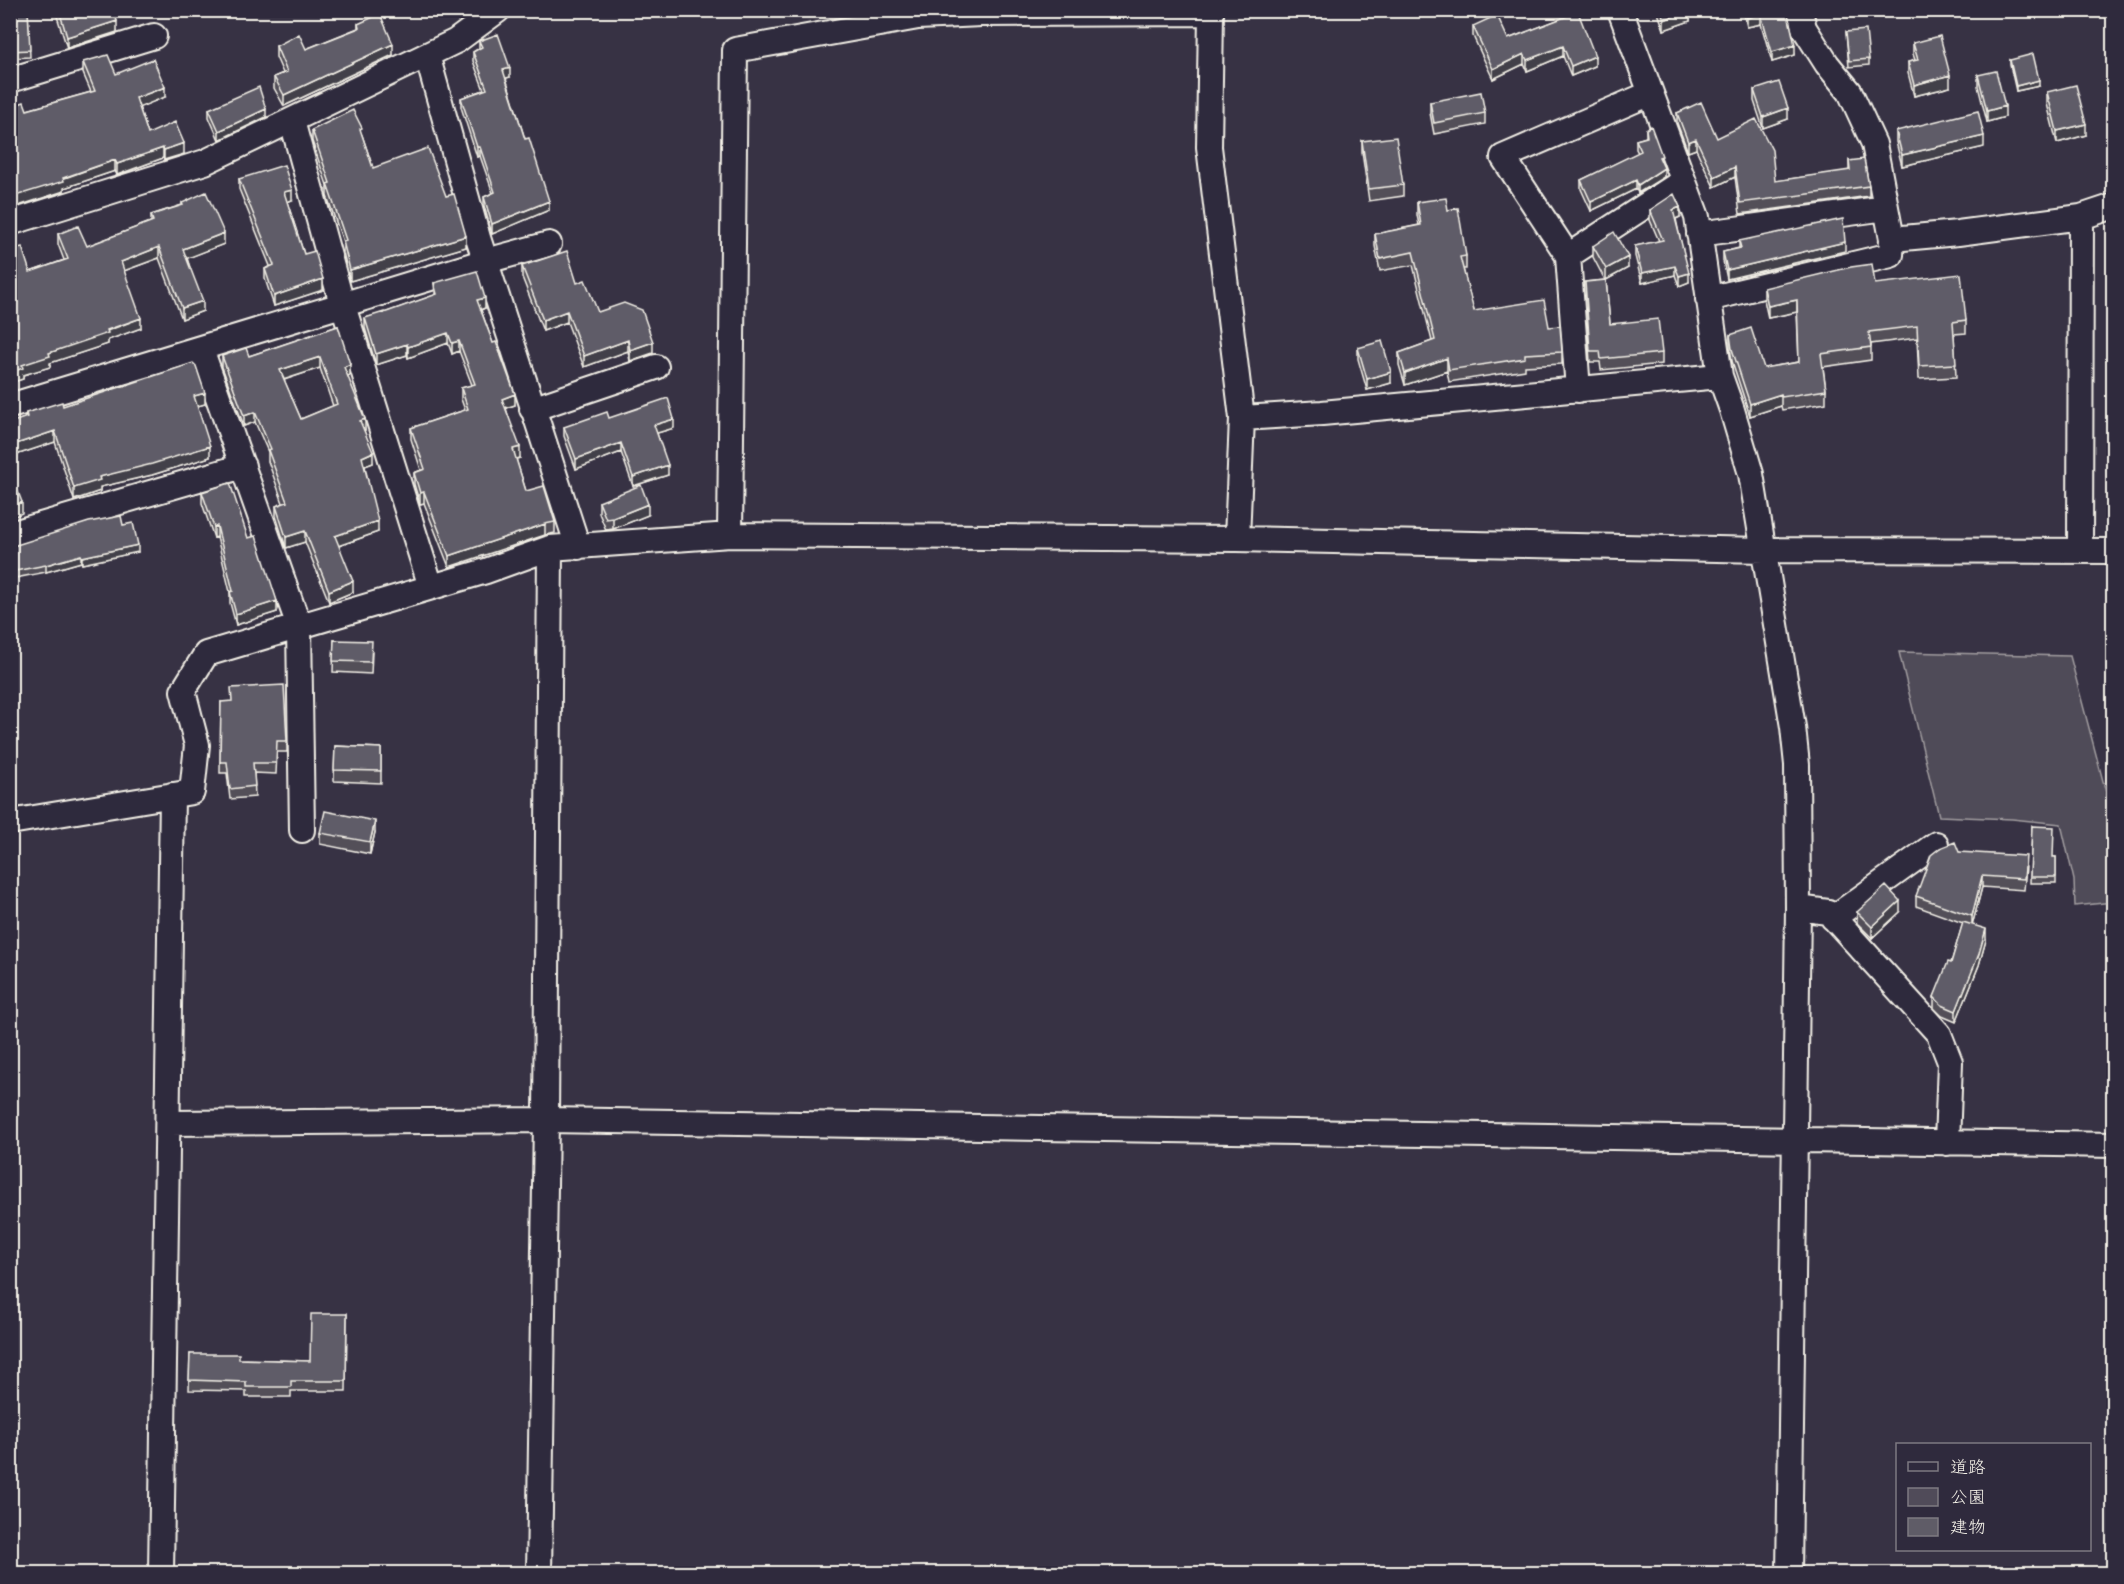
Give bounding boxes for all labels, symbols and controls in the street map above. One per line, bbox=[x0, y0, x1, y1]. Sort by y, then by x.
legend bbox=[1896, 1443, 2091, 1551]
text: 道路 bbox=[1950, 1456, 1986, 1478]
text: 公園 bbox=[1950, 1486, 1986, 1508]
text: 建物 bbox=[1950, 1516, 1986, 1538]

